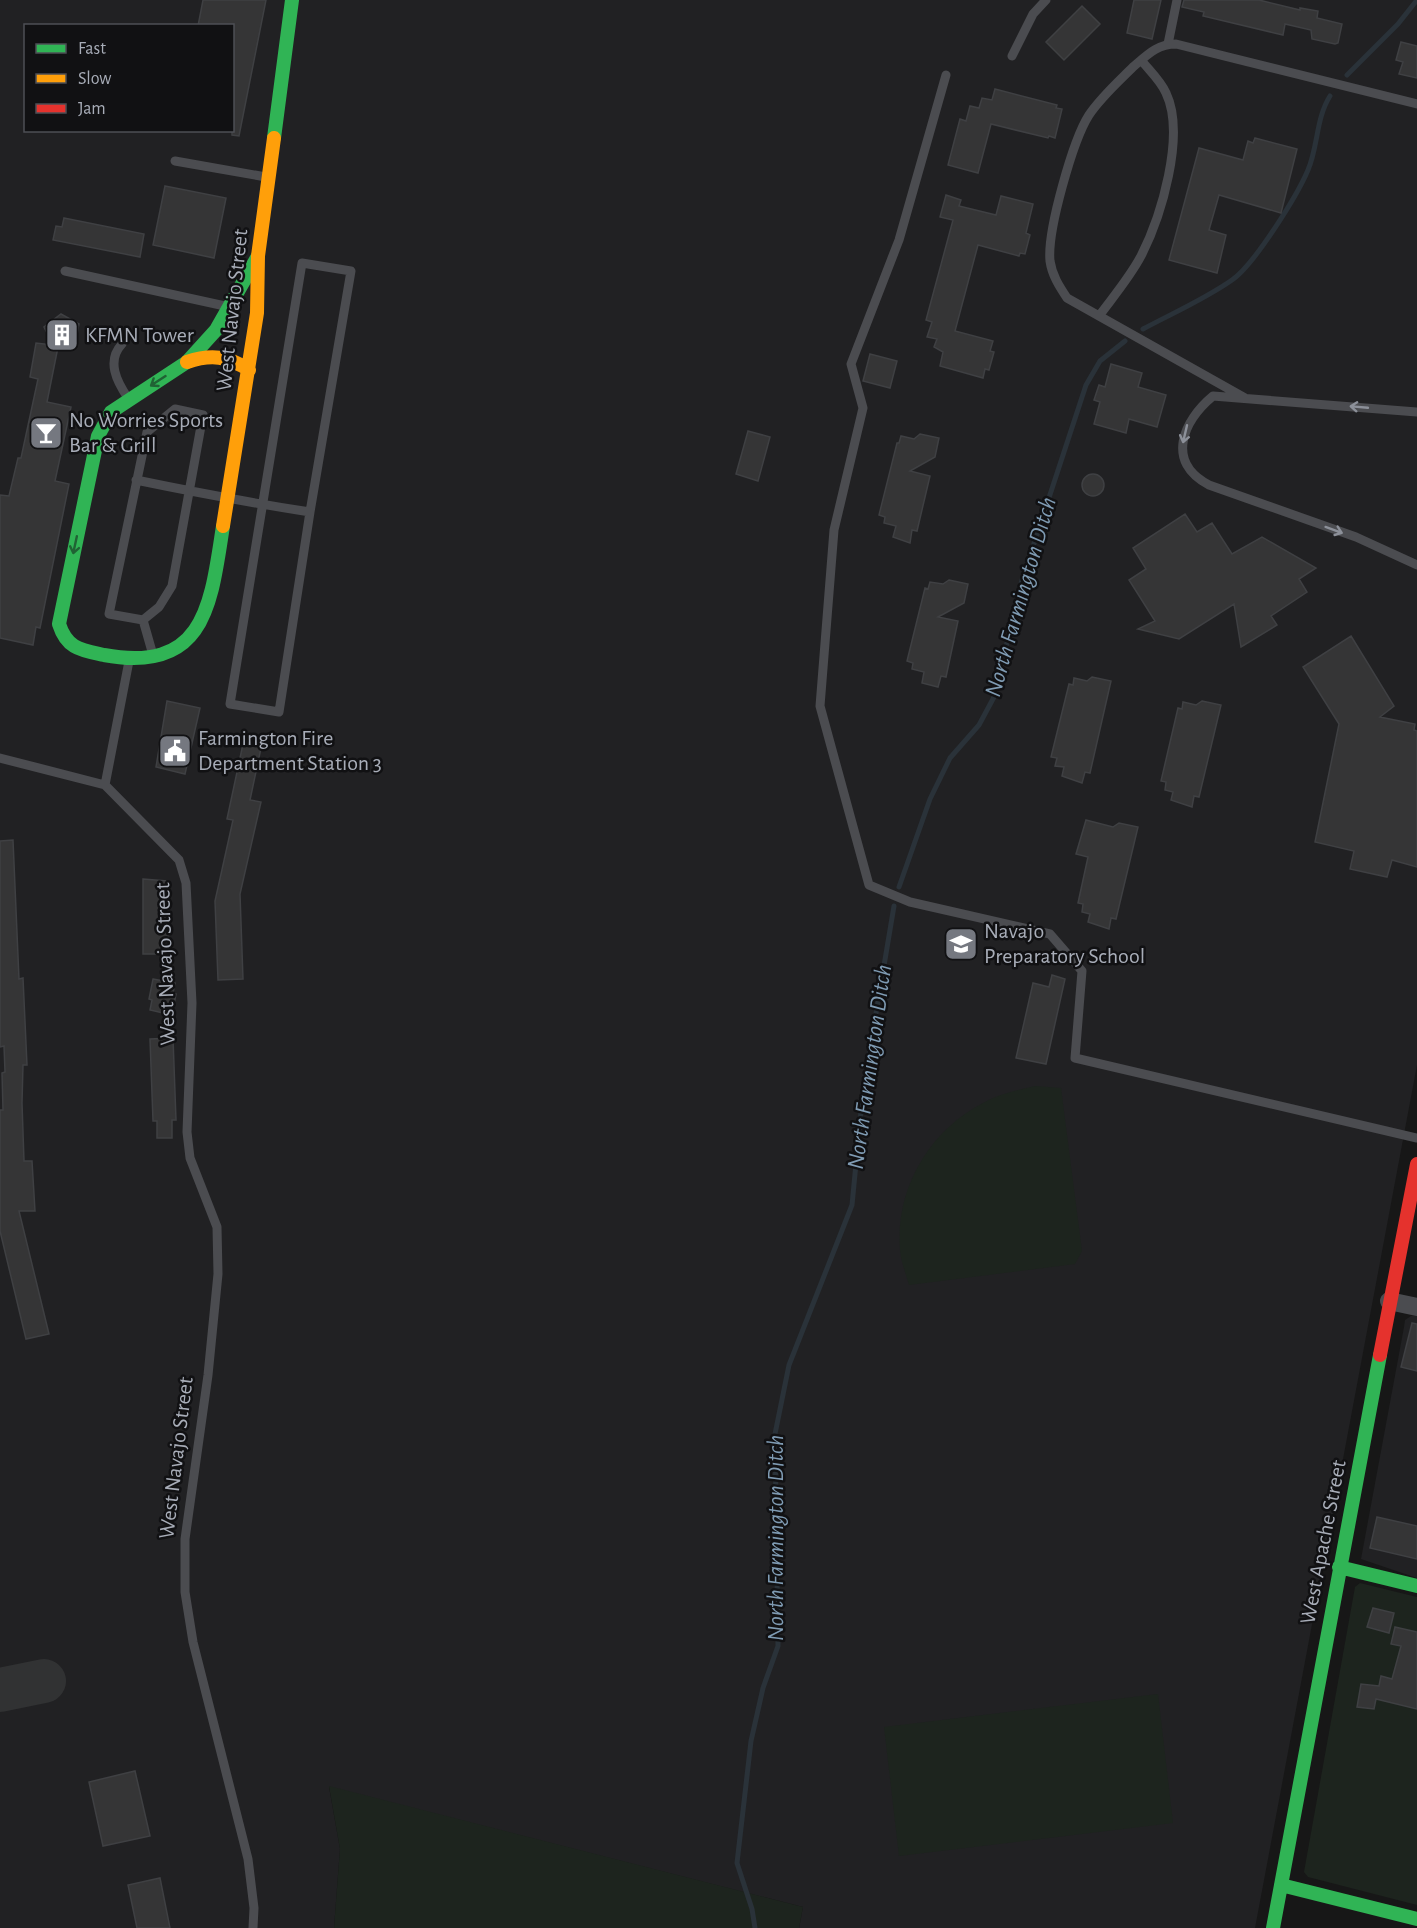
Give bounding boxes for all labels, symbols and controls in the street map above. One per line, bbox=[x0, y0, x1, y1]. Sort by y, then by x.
legend bbox=[24, 24, 234, 132]
text: Fast bbox=[78, 40, 106, 58]
text: Slow bbox=[78, 70, 111, 88]
text: Jam bbox=[78, 100, 106, 118]
street label: West Navajo Street bbox=[213, 228, 251, 392]
building icon: KFMN Tower bbox=[44, 317, 80, 353]
place label: KFMN Tower bbox=[85, 324, 194, 346]
one-way arrow bbox=[150, 375, 166, 387]
one-way arrow bbox=[1349, 402, 1369, 413]
place label: No Worries Sports Bar & Grill bbox=[69, 409, 223, 456]
bar icon: No Worries Sports Bar & Grill bbox=[28, 415, 64, 451]
one-way arrow bbox=[1179, 424, 1191, 443]
water label: North Farmington Ditch bbox=[981, 494, 1061, 700]
one-way arrow bbox=[1324, 525, 1343, 536]
one-way arrow bbox=[68, 536, 80, 555]
place label: Farmington Fire Department Station 3 bbox=[198, 727, 382, 774]
public building icon: Farmington Fire Department Station 3 bbox=[157, 733, 193, 769]
street label: West Navajo Street bbox=[151, 882, 179, 1046]
place label: Navajo Preparatory School bbox=[984, 920, 1145, 967]
school or university icon: Navajo Preparatory School bbox=[943, 926, 979, 962]
water label: North Farmington Ditch bbox=[844, 963, 896, 1171]
street label: West Navajo Street bbox=[155, 1376, 197, 1540]
water label: North Farmington Ditch bbox=[764, 1435, 788, 1641]
street label: West Apache Street bbox=[1296, 1458, 1350, 1626]

